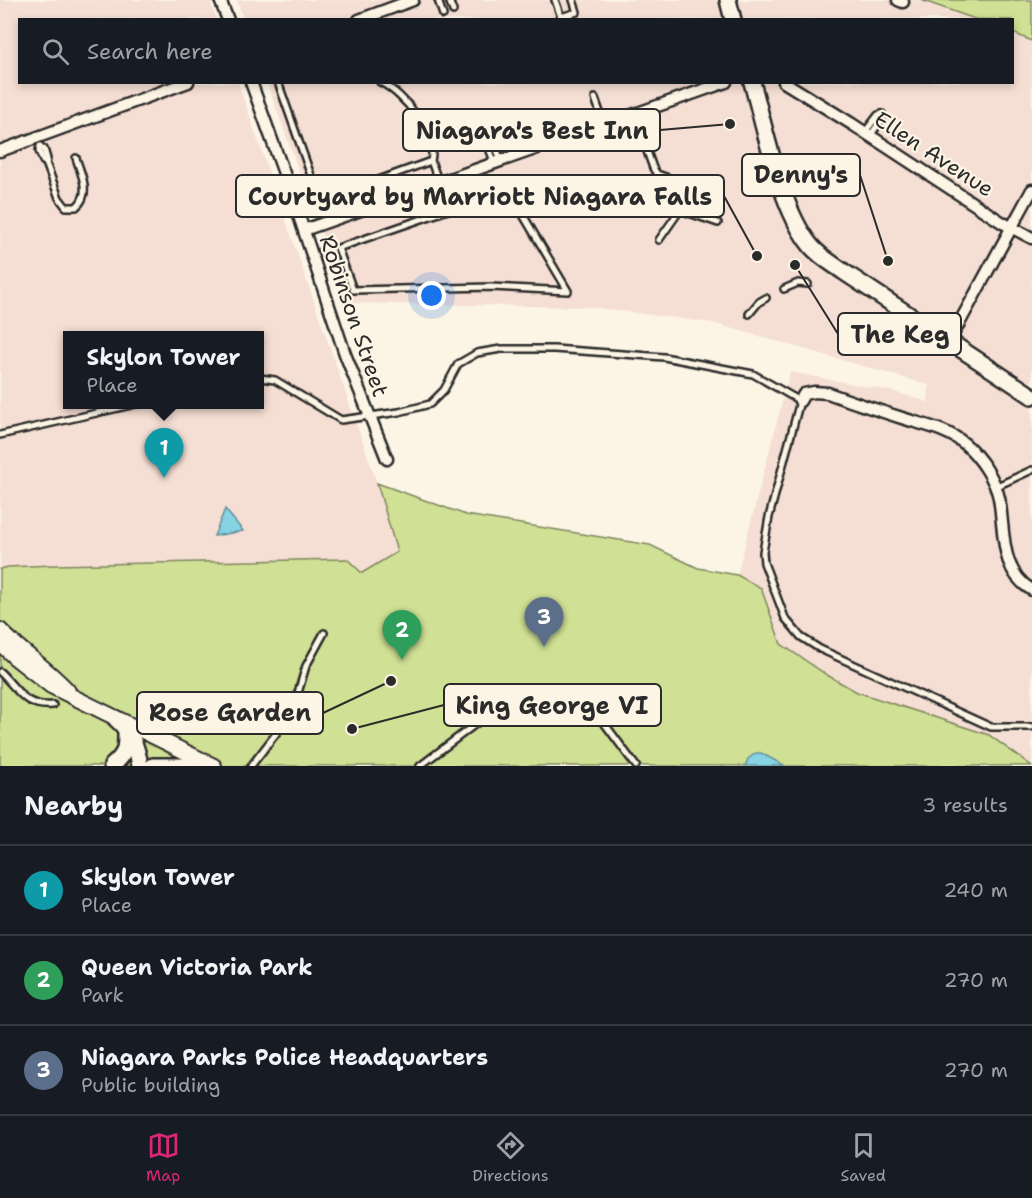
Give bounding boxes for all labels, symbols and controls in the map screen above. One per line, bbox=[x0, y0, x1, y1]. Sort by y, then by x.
search box bbox=[18, 18, 1014, 84]
icon: search bbox=[39, 35, 72, 68]
text: Search here bbox=[87, 37, 213, 66]
street label: Ellen Avenue bbox=[869, 104, 999, 204]
callout: Niagara's Best Inn bbox=[403, 109, 660, 151]
text: Niagara's Best Inn bbox=[416, 115, 648, 147]
callout: Denny's bbox=[742, 154, 860, 196]
text: Denny's bbox=[754, 159, 848, 191]
callout: Courtyard by Marriott Niagara Falls bbox=[236, 175, 724, 217]
text: Courtyard by Marriott Niagara Falls bbox=[248, 181, 712, 213]
street label: Robinson Street bbox=[313, 231, 395, 401]
your location bbox=[417, 281, 446, 310]
callout: The Keg bbox=[838, 313, 961, 355]
text: The Keg bbox=[850, 319, 950, 351]
popup bbox=[63, 331, 264, 409]
text: Skylon Tower bbox=[87, 343, 240, 372]
text: Place bbox=[87, 372, 138, 398]
pin: 1 bbox=[144, 428, 184, 478]
pin: 3 bbox=[524, 598, 564, 647]
pin: 2 bbox=[382, 610, 422, 660]
callout: King George VI bbox=[444, 684, 661, 726]
text: King George VI bbox=[455, 690, 649, 722]
callout: Rose Garden bbox=[137, 692, 323, 734]
text: Rose Garden bbox=[149, 697, 311, 729]
text: Nearby bbox=[24, 788, 123, 823]
text: 3 results bbox=[922, 792, 1008, 818]
text: Skylon Tower bbox=[81, 863, 235, 892]
text: 1 bbox=[39, 877, 48, 903]
text: 240 m bbox=[943, 877, 1008, 903]
text: Place bbox=[81, 892, 132, 918]
text: Queen Victoria Park bbox=[81, 953, 313, 982]
text: 2 bbox=[37, 967, 51, 993]
text: 270 m bbox=[944, 967, 1008, 993]
text: Park bbox=[81, 982, 124, 1008]
text: Niagara Parks Police Headquarters bbox=[81, 1043, 488, 1072]
text: 3 bbox=[37, 1057, 51, 1083]
text: 270 m bbox=[944, 1057, 1008, 1083]
text: Public building bbox=[81, 1072, 220, 1098]
tab: Map bbox=[146, 1129, 180, 1186]
tab: Directions bbox=[472, 1129, 549, 1186]
tab: Saved bbox=[841, 1129, 886, 1186]

